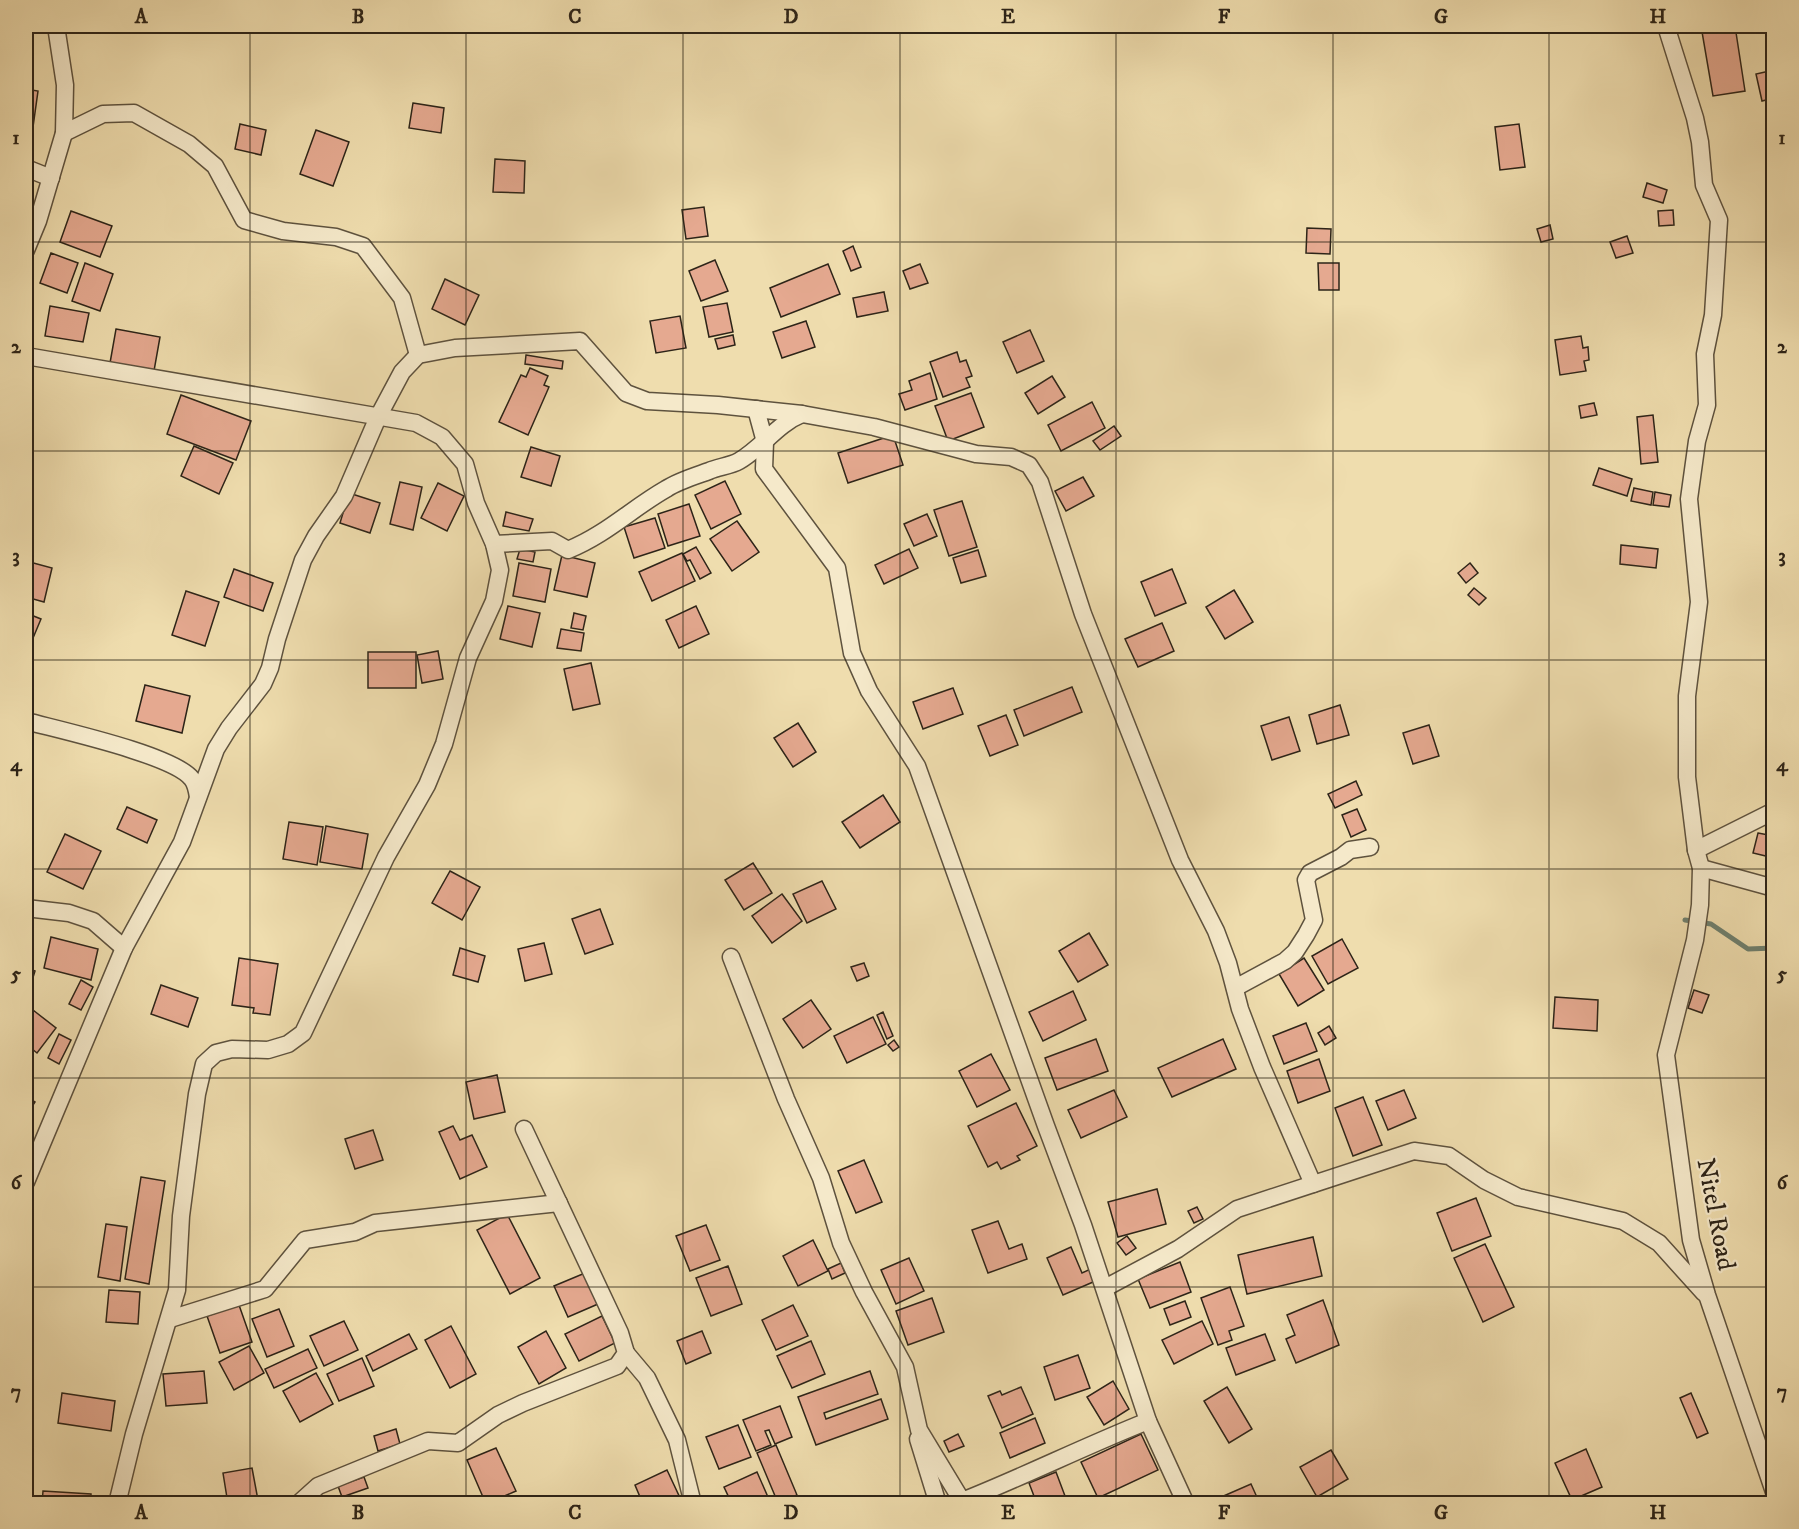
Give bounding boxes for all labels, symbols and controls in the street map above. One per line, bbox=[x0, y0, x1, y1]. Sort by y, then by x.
text: A bbox=[134, 5, 149, 30]
text: B bbox=[352, 5, 364, 30]
text: C bbox=[568, 5, 582, 30]
text: D bbox=[784, 5, 799, 30]
text: E bbox=[1001, 5, 1015, 30]
text: F bbox=[1218, 5, 1231, 30]
text: G bbox=[1434, 5, 1448, 30]
text: H bbox=[1650, 5, 1667, 30]
text: 1 bbox=[12, 126, 20, 151]
text: 1 bbox=[1778, 126, 1786, 151]
text: 2 bbox=[11, 335, 22, 360]
text: 2 bbox=[1777, 335, 1788, 360]
text: 3 bbox=[12, 544, 20, 569]
text: 3 bbox=[1778, 544, 1786, 569]
text: 4 bbox=[10, 753, 23, 778]
text: 4 bbox=[1776, 753, 1789, 778]
text: 5 bbox=[10, 962, 21, 987]
text: 5 bbox=[1776, 962, 1787, 987]
street label: Nitel Road bbox=[1688, 1155, 1743, 1273]
text: 6 bbox=[11, 1171, 23, 1196]
text: 6 bbox=[1777, 1171, 1789, 1196]
text: 7 bbox=[11, 1380, 21, 1405]
text: 7 bbox=[1777, 1380, 1787, 1405]
text: A bbox=[134, 1501, 149, 1526]
text: B bbox=[352, 1501, 364, 1526]
text: C bbox=[568, 1501, 582, 1526]
text: D bbox=[784, 1501, 799, 1526]
text: E bbox=[1001, 1501, 1015, 1526]
text: F bbox=[1218, 1501, 1231, 1526]
text: G bbox=[1434, 1501, 1448, 1526]
text: H bbox=[1650, 1501, 1667, 1526]

